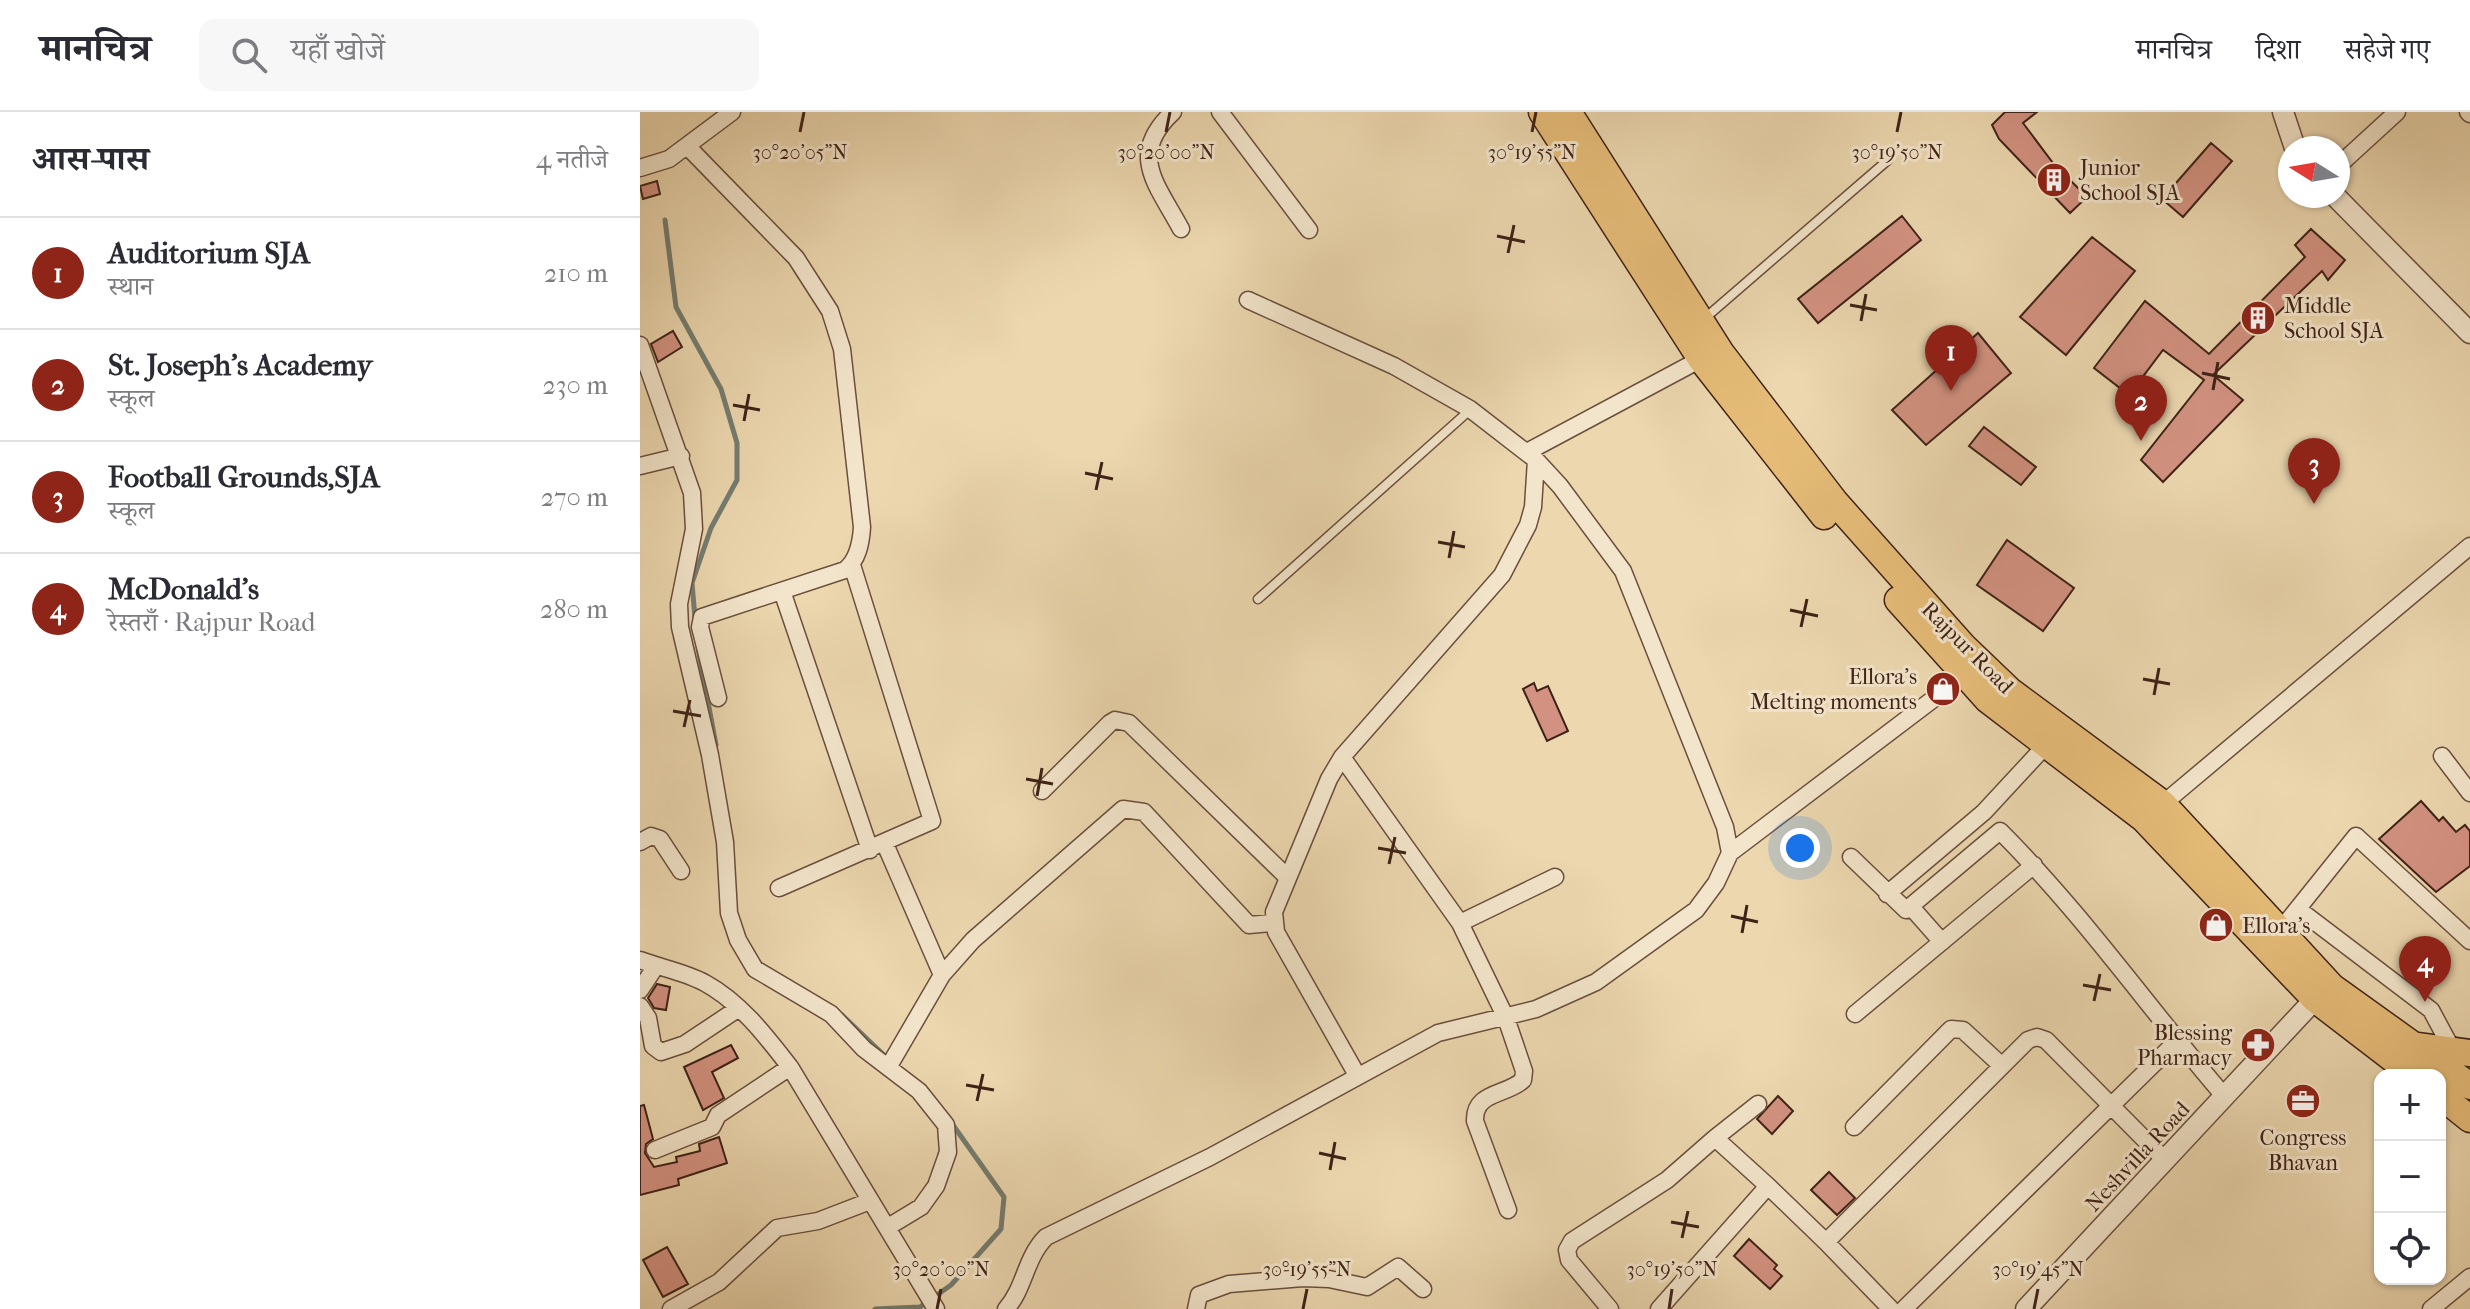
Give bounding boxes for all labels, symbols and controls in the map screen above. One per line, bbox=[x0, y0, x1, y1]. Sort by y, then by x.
search box bbox=[199, 19, 759, 91]
text: मानचित्र bbox=[40, 26, 151, 71]
icon: search bbox=[227, 33, 271, 77]
text: यहाँ खोजें bbox=[291, 33, 385, 68]
text: मानचित्र bbox=[2136, 33, 2212, 66]
text: दिशा bbox=[2256, 33, 2300, 66]
text: सहेजे गए bbox=[2344, 33, 2430, 66]
north arrow bbox=[2278, 136, 2350, 208]
text: आस-पास bbox=[32, 139, 149, 179]
text: 30°20'05"N bbox=[753, 141, 847, 164]
text: 30°20'00"N bbox=[1117, 141, 1215, 164]
text: 30°19'55"N bbox=[1488, 141, 1576, 164]
text: 30°19'50"N bbox=[1851, 141, 1943, 164]
text: 4 नतीजे bbox=[536, 144, 608, 175]
place label: Junior School SJA bbox=[2078, 155, 2180, 206]
building icon: Junior School SJA bbox=[2035, 161, 2073, 199]
text: Auditorium SJA bbox=[108, 236, 310, 271]
text: 1 bbox=[53, 258, 63, 289]
text: 210 m bbox=[544, 258, 608, 289]
text: स्थान bbox=[108, 271, 153, 302]
place label: Middle School SJA bbox=[2284, 293, 2384, 344]
building icon: Middle School SJA bbox=[2239, 299, 2277, 337]
pin: 1 bbox=[1925, 325, 1977, 391]
text: St. Joseph's Academy bbox=[108, 348, 372, 383]
text: 2 bbox=[51, 370, 65, 401]
text: 230 m bbox=[542, 370, 608, 401]
pin: 2 bbox=[2115, 375, 2167, 441]
text: स्कूल bbox=[108, 383, 154, 414]
pin: 3 bbox=[2288, 438, 2340, 504]
text: Football Grounds,SJA bbox=[108, 460, 380, 495]
text: 3 bbox=[53, 482, 63, 513]
text: 270 m bbox=[541, 482, 608, 513]
text: स्कूल bbox=[108, 495, 154, 526]
text: McDonald's bbox=[108, 572, 259, 607]
text: 4 bbox=[50, 594, 66, 625]
text: 280 m bbox=[540, 594, 608, 625]
street label: Rajpur Road bbox=[1916, 596, 2019, 700]
text: रेस्तराँ · Rajpur Road bbox=[108, 607, 315, 638]
place label: Ellora's Melting moments bbox=[1750, 664, 1917, 715]
shop icon: Ellora's Melting moments bbox=[1924, 670, 1962, 708]
your location bbox=[1780, 828, 1820, 868]
shop icon: Ellora's bbox=[2197, 906, 2235, 944]
place label: Ellora's bbox=[2242, 913, 2310, 939]
pin: 4 bbox=[2399, 936, 2451, 1002]
place label: Blessing Pharmacy bbox=[2137, 1020, 2233, 1071]
pharmacy icon: Blessing Pharmacy bbox=[2239, 1026, 2277, 1064]
map controls bbox=[2374, 1069, 2446, 1285]
button: + bbox=[2374, 1069, 2446, 1141]
office icon: Congress Bhavan bbox=[2284, 1082, 2322, 1120]
street label: Neshvilla Road bbox=[2080, 1096, 2196, 1217]
place label: Congress Bhavan bbox=[2260, 1125, 2346, 1176]
button: − bbox=[2374, 1141, 2446, 1213]
button: locate bbox=[2374, 1213, 2446, 1285]
text: 30°20'00"N bbox=[892, 1258, 990, 1281]
text: 30°19'55"N bbox=[1263, 1258, 1351, 1281]
text: 30°19'50"N bbox=[1626, 1258, 1718, 1281]
text: 30°19'45"N bbox=[1992, 1258, 2084, 1281]

